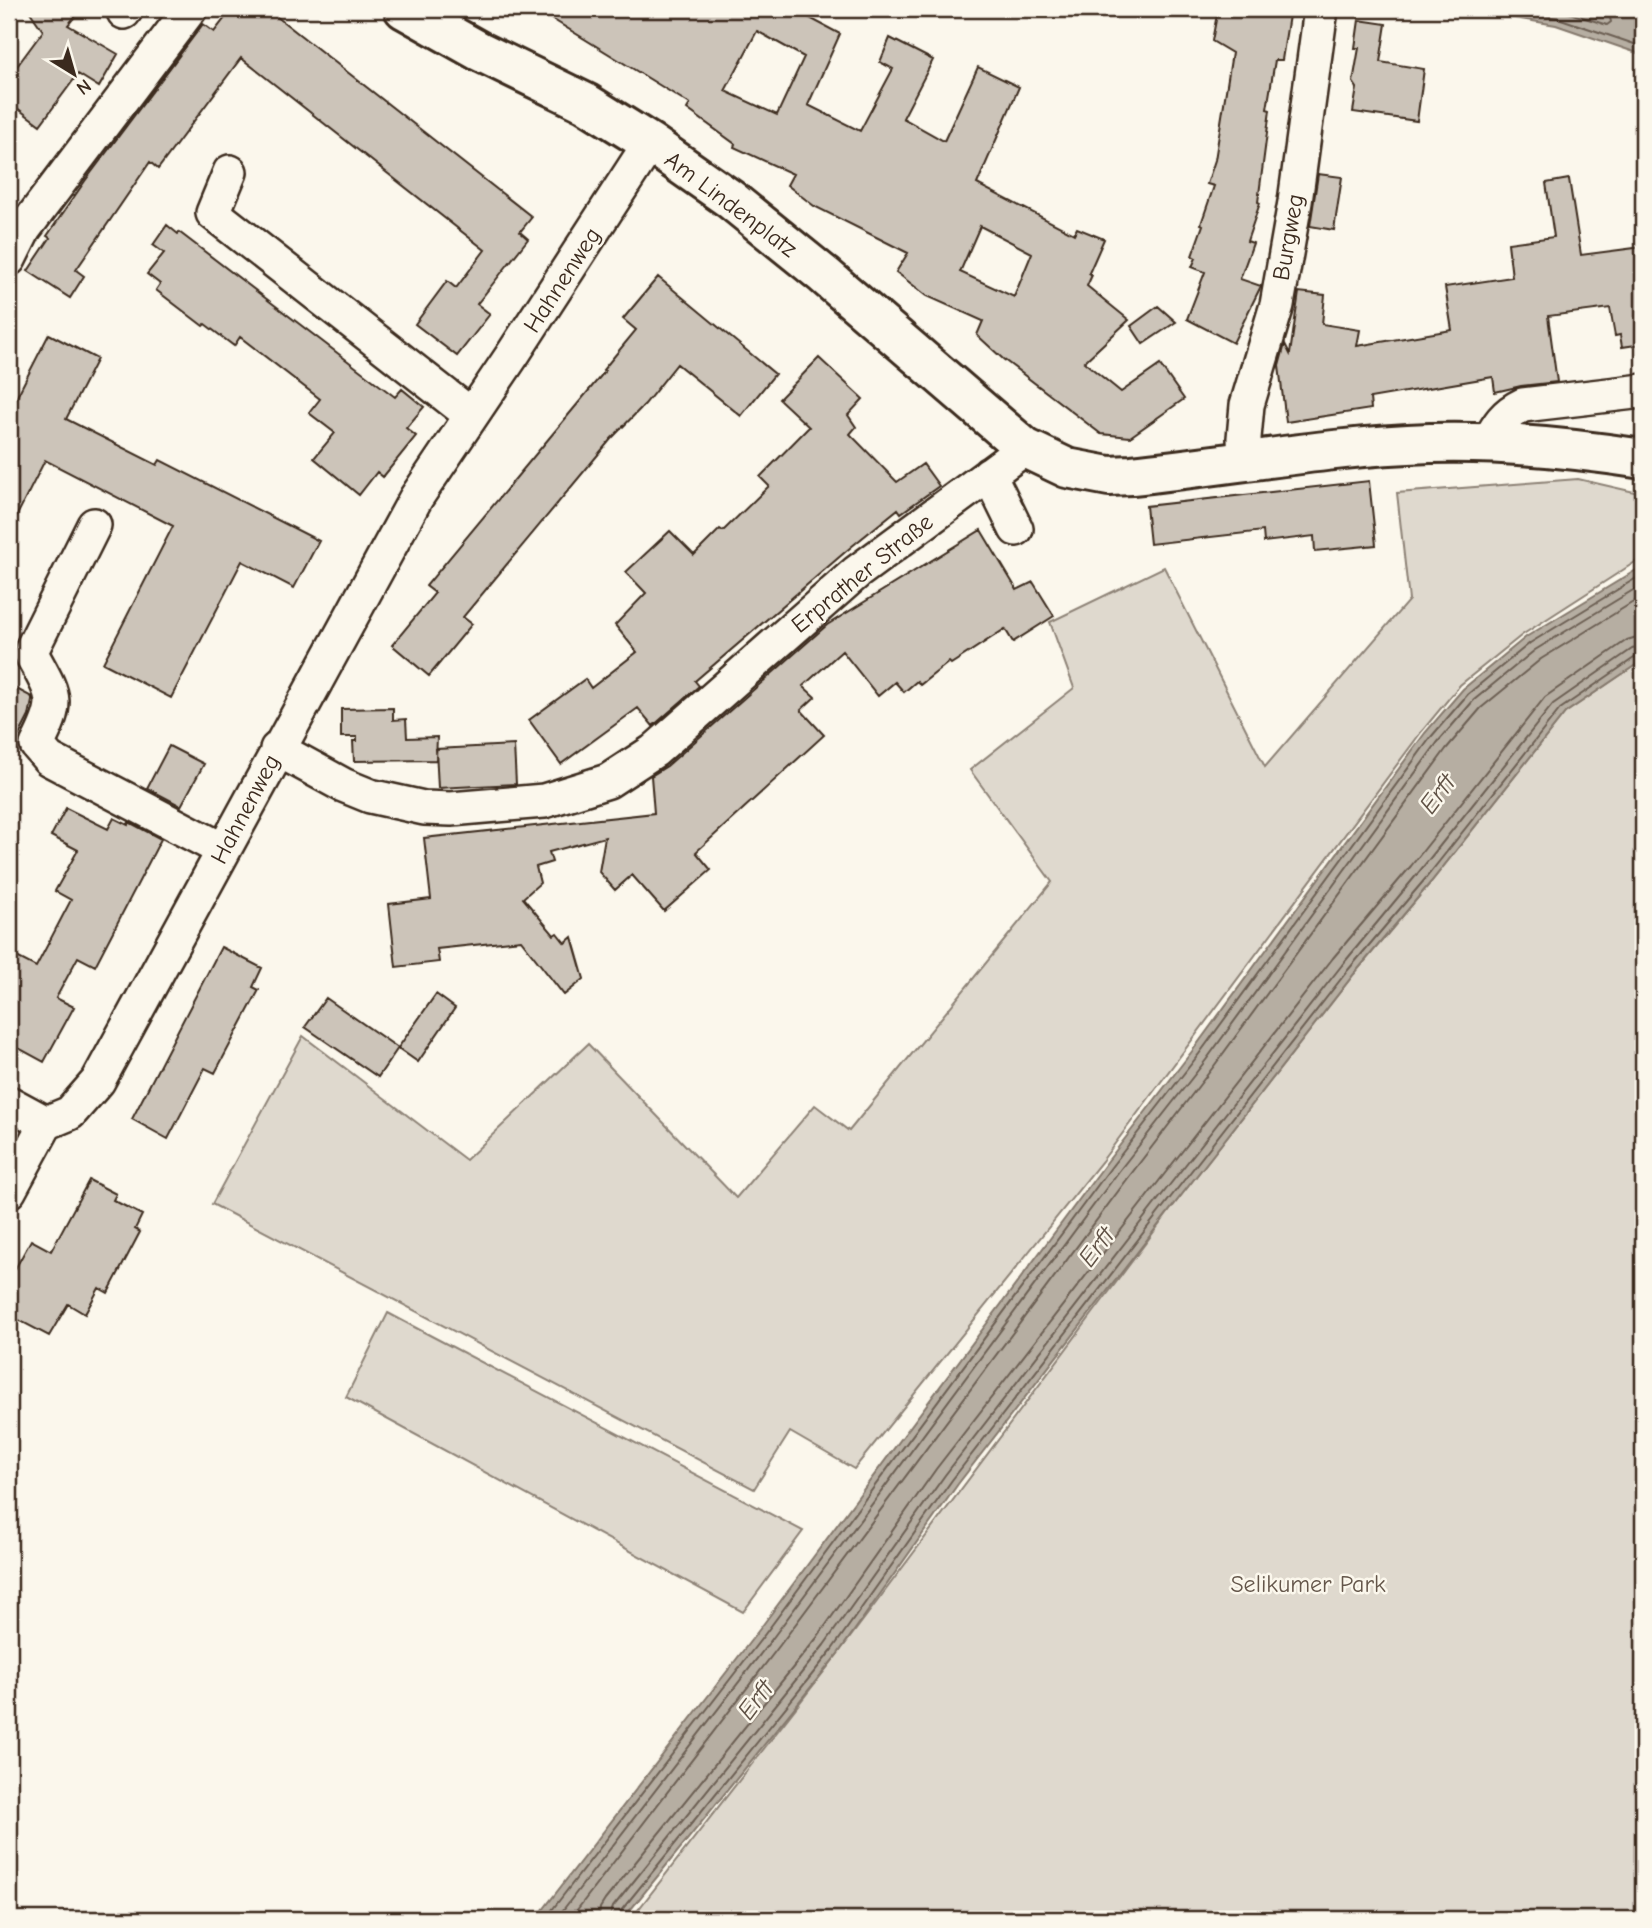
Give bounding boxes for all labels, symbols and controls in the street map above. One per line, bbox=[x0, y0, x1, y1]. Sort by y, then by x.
north arrow bbox=[38, 38, 108, 108]
text: N bbox=[72, 74, 95, 99]
street label: Am Lindenplatz bbox=[659, 145, 803, 263]
street label: Burgweg bbox=[1267, 192, 1309, 282]
street label: Hahnenweg bbox=[518, 222, 606, 338]
street label: Erprather Straße bbox=[786, 507, 938, 639]
street label: Hahnenweg bbox=[205, 750, 285, 868]
water label: Erft bbox=[1413, 767, 1464, 820]
water label: Erft bbox=[1072, 1220, 1123, 1273]
park label: Selikumer Park bbox=[1230, 1570, 1386, 1598]
water label: Erft bbox=[731, 1673, 782, 1726]

